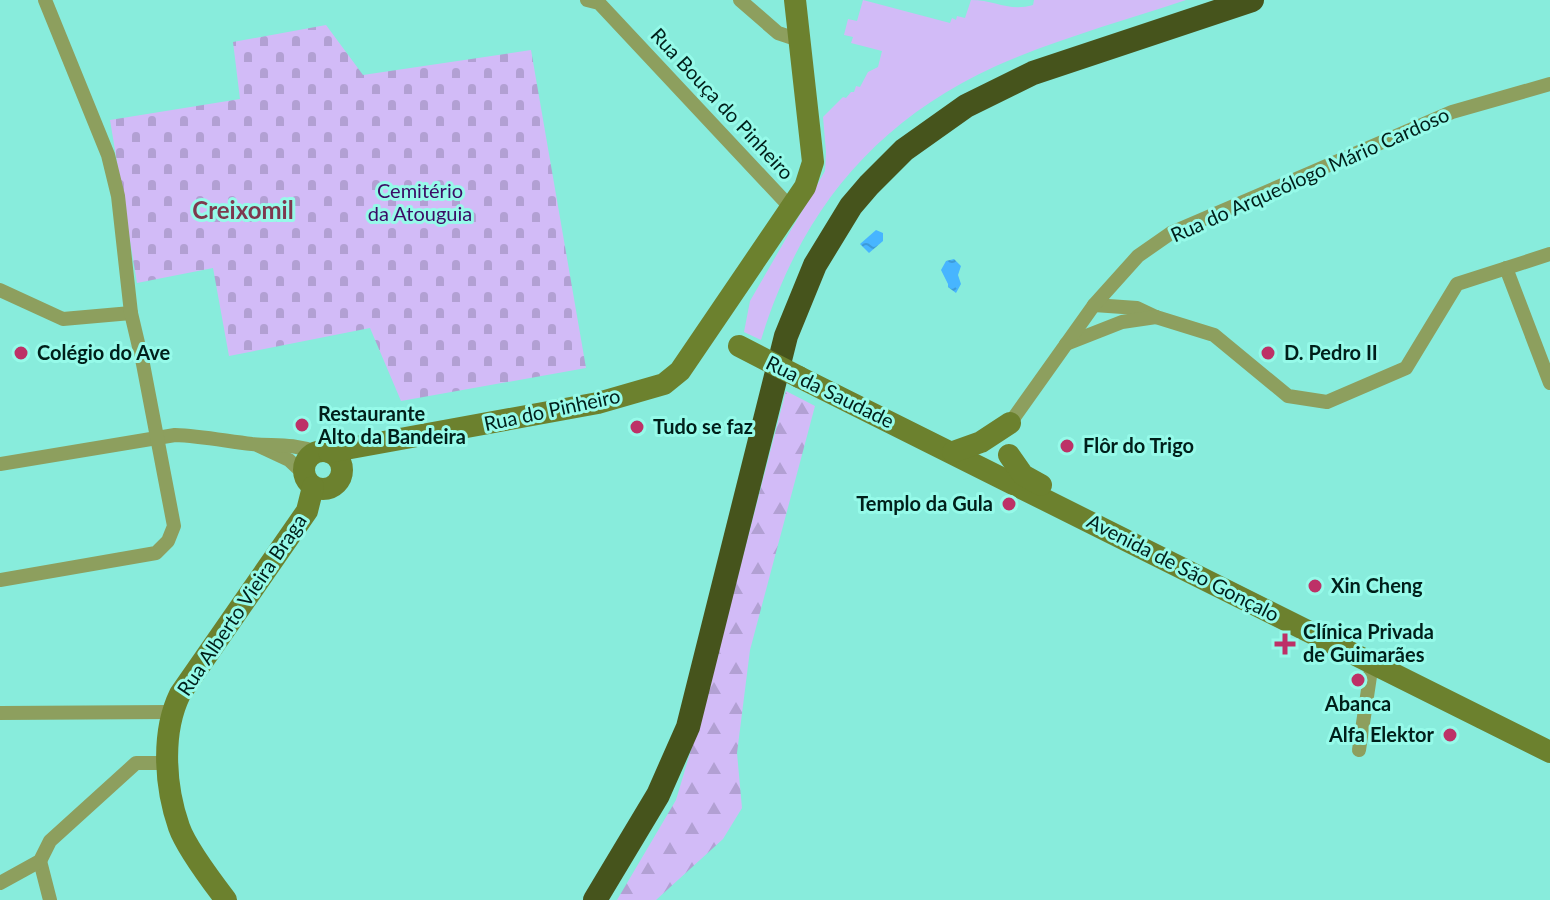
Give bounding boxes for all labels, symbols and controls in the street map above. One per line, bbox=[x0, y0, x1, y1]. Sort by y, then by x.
street label: Rua Bouça do Pinheiro bbox=[646, 23, 799, 184]
street label: Rua do Arqueólogo Mário Cardoso bbox=[1167, 102, 1452, 246]
park label: Cemitério da Atouguia bbox=[368, 178, 472, 225]
district label: Creixomil bbox=[192, 195, 294, 224]
place label: Colégio do Ave bbox=[37, 340, 170, 364]
place label: D. Pedro II bbox=[1284, 340, 1378, 364]
marker: Colégio do Ave bbox=[12, 344, 30, 362]
marker: D. Pedro II bbox=[1259, 344, 1277, 362]
street label: Rua da Saudade bbox=[763, 350, 898, 432]
street label: Rua do Pinheiro bbox=[481, 383, 622, 435]
place label: Restaurante Alto da Bandeira bbox=[317, 401, 466, 448]
place label: Tudo se faz bbox=[653, 414, 753, 438]
marker: Restaurante Alto da Bandeira bbox=[293, 416, 311, 434]
marker: Tudo se faz bbox=[628, 418, 646, 436]
place label: Flôr do Trigo bbox=[1083, 433, 1194, 457]
marker: Flôr do Trigo bbox=[1058, 437, 1076, 455]
place label: Templo da Gula bbox=[856, 491, 993, 515]
marker: Templo da Gula bbox=[1000, 495, 1018, 513]
street label: Avenida de São Gonçalo bbox=[1084, 508, 1283, 626]
street label: Rua Alberto Vieira Braga bbox=[171, 509, 311, 700]
place label: Xin Cheng bbox=[1331, 573, 1423, 597]
marker: Xin Cheng bbox=[1306, 577, 1324, 595]
place label: Clínica Privada de Guimarães bbox=[1303, 619, 1434, 666]
marker: Clínica Privada de Guimarães bbox=[1274, 633, 1296, 655]
marker: Abanca bbox=[1349, 671, 1367, 689]
place label: Abanca bbox=[1324, 691, 1391, 715]
place label: Alfa Elektor bbox=[1328, 722, 1435, 746]
marker: Alfa Elektor bbox=[1441, 726, 1459, 744]

